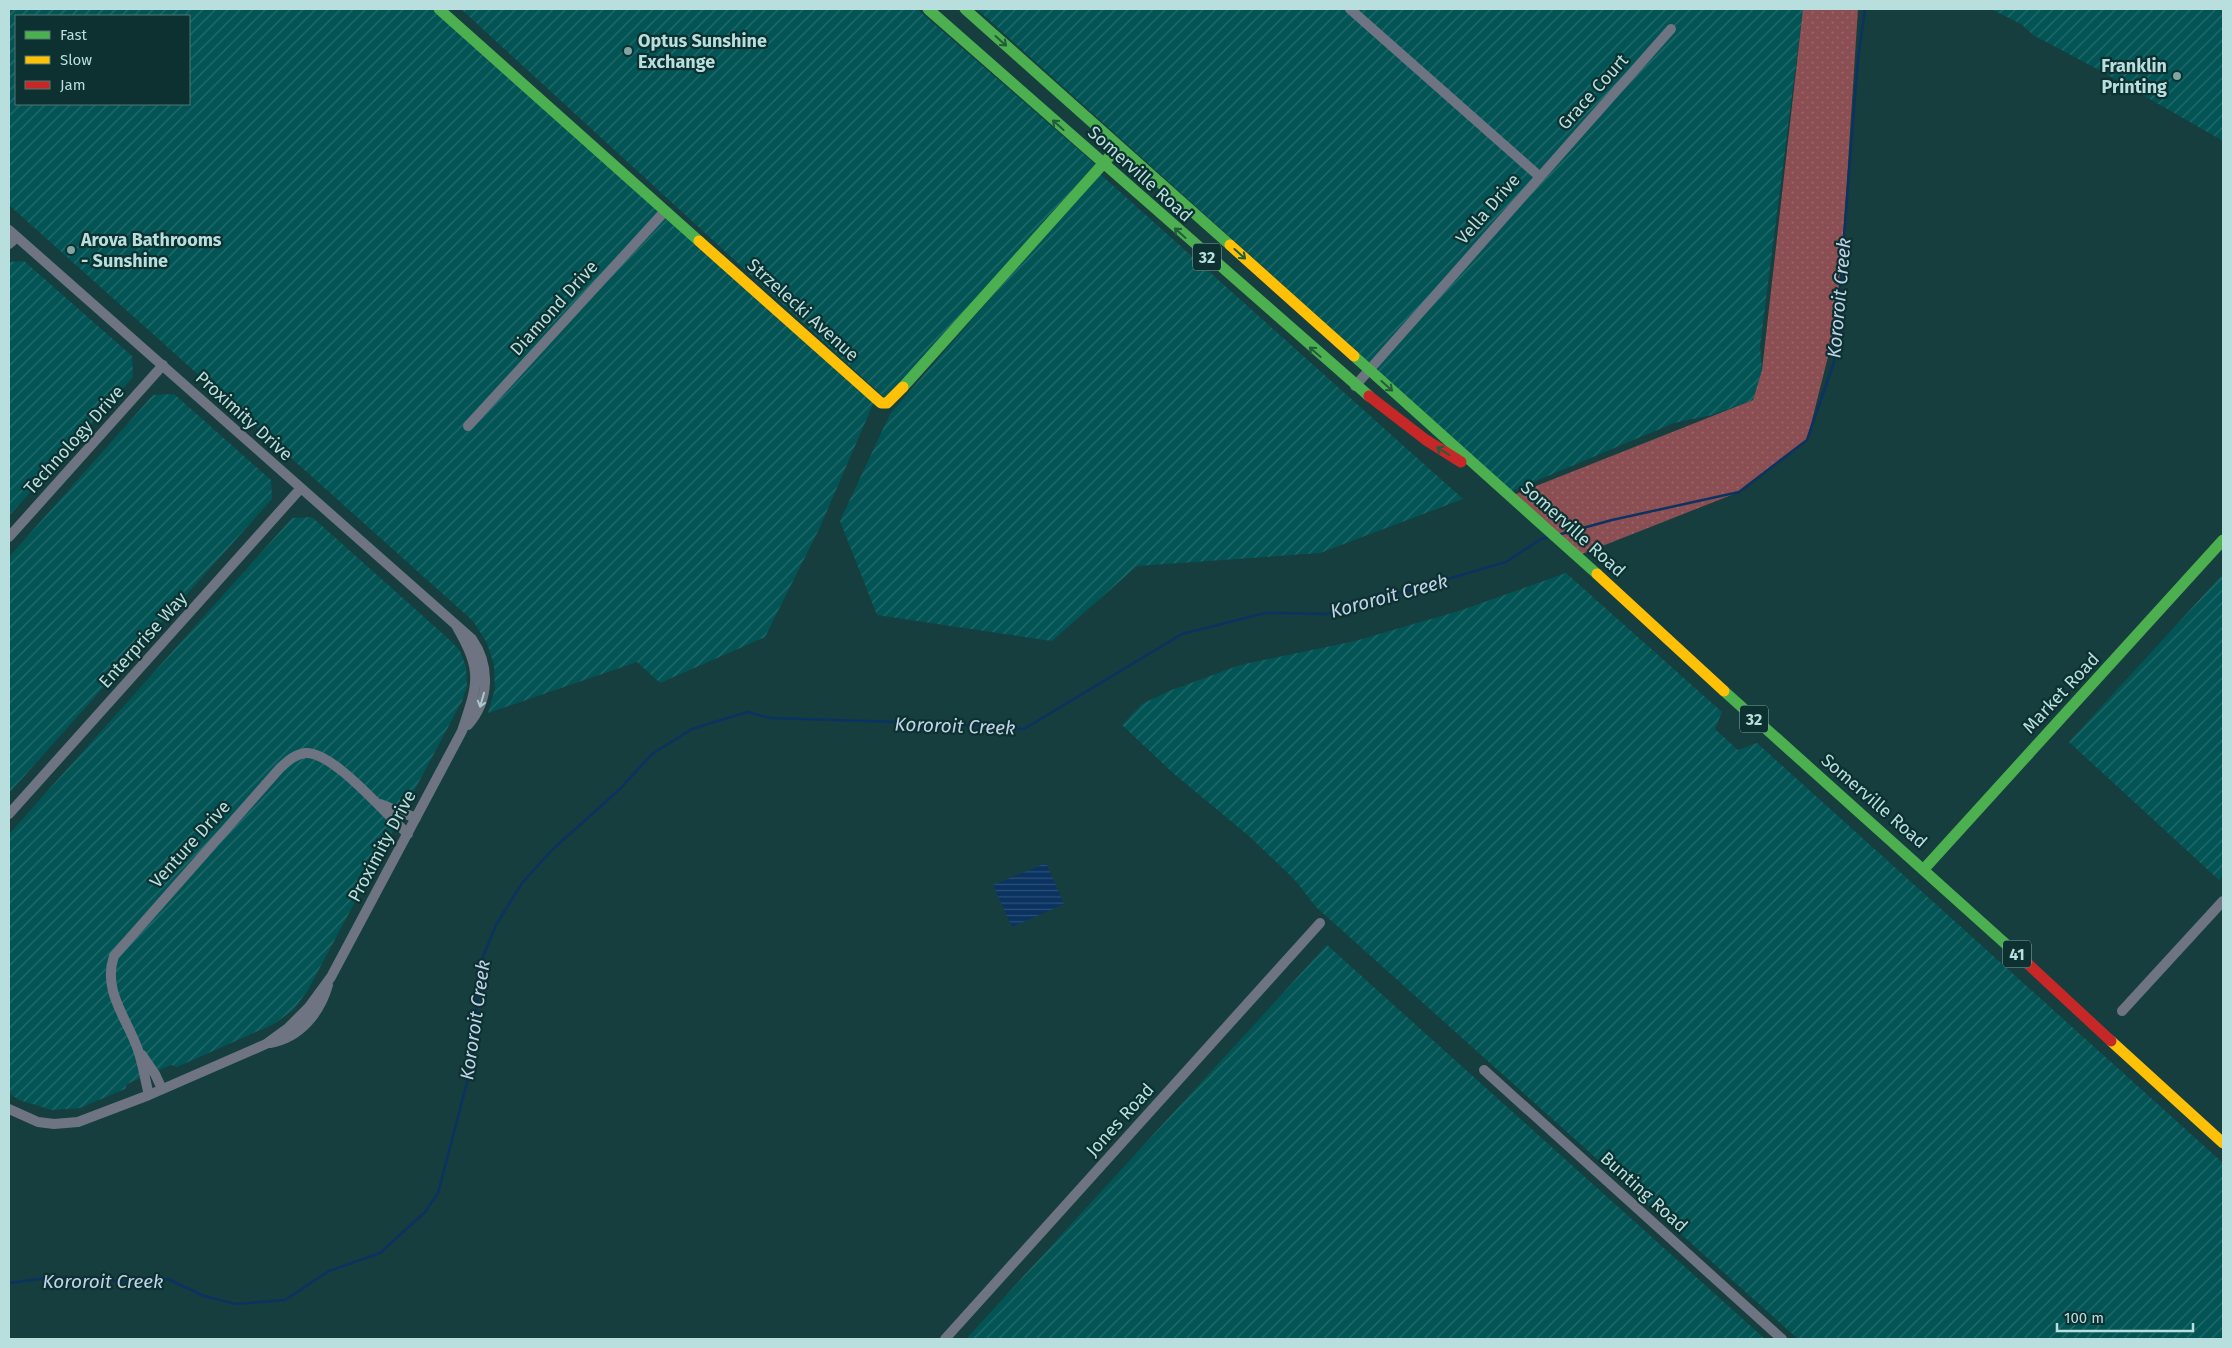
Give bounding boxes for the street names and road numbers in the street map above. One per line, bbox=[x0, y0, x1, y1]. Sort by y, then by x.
street label: Grace Court bbox=[1553, 49, 1633, 134]
street label: Somerville Road bbox=[1083, 121, 1197, 227]
street label: Vella Drive bbox=[1451, 169, 1525, 249]
road number: 32 bbox=[1193, 243, 1221, 270]
street label: Strzelecki Avenue bbox=[742, 254, 864, 366]
street label: Diamond Drive bbox=[505, 256, 603, 360]
street label: Proximity Drive bbox=[191, 367, 297, 465]
street label: Technology Drive bbox=[19, 381, 129, 499]
street label: Somerville Road bbox=[1516, 476, 1630, 582]
street label: Enterprise Way bbox=[94, 587, 192, 692]
street label: Market Road bbox=[2018, 648, 2104, 738]
road number: 32 bbox=[1740, 706, 1768, 732]
street label: Somerville Road bbox=[1817, 749, 1931, 853]
street label: Proximity Drive bbox=[343, 786, 421, 906]
street label: Venture Drive bbox=[145, 796, 235, 892]
road number: 41 bbox=[2003, 941, 2031, 968]
street label: Jones Road bbox=[1081, 1079, 1159, 1161]
street label: Bunting Road bbox=[1596, 1147, 1692, 1237]

